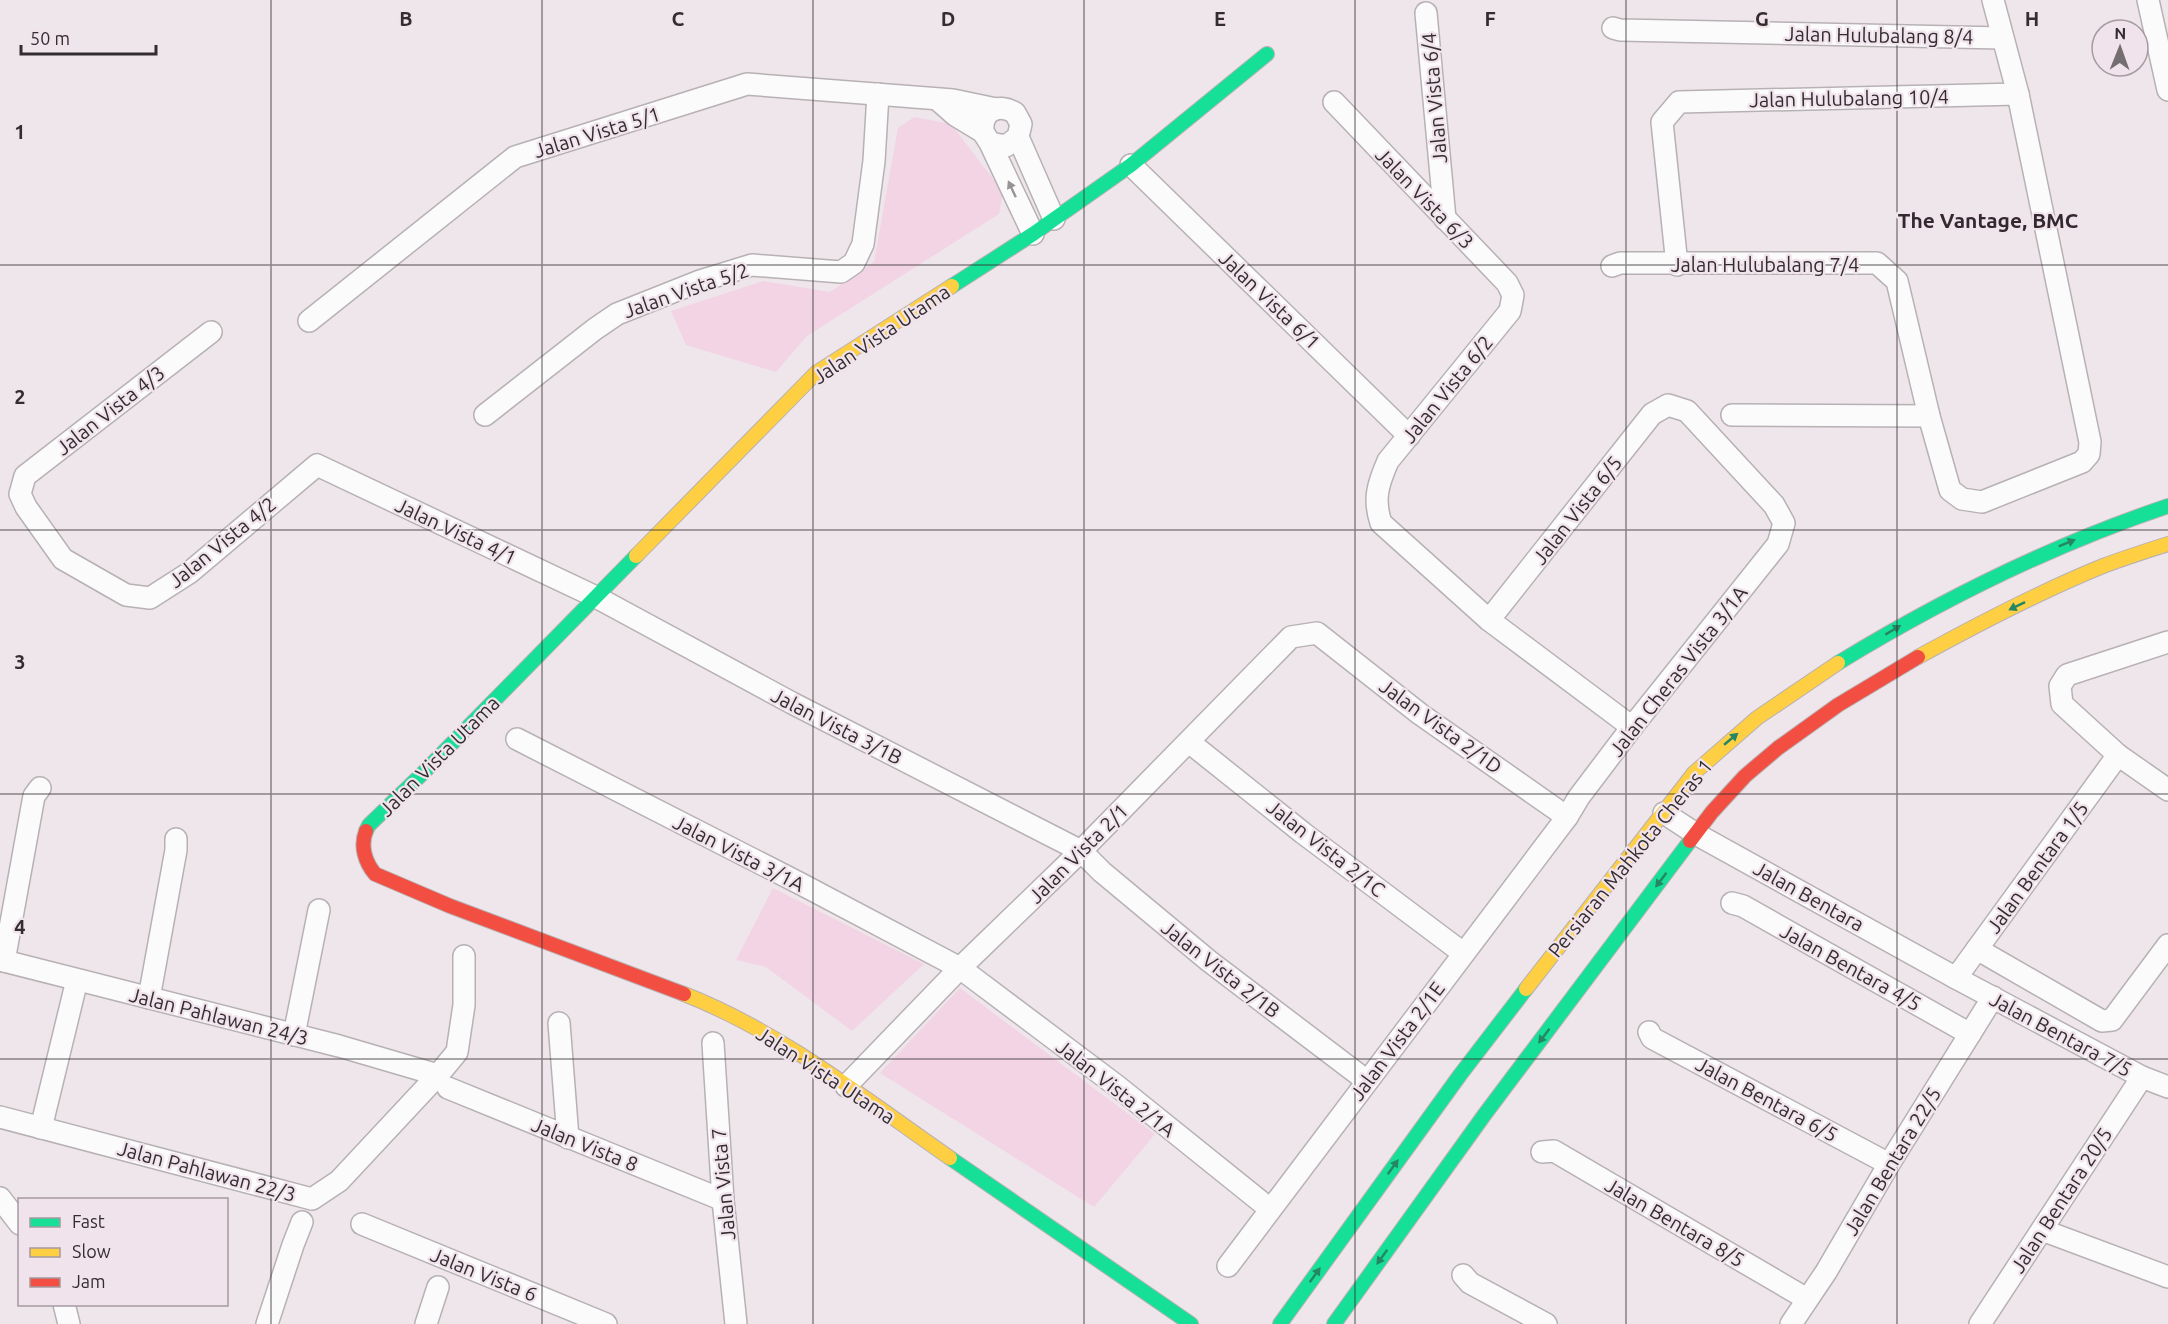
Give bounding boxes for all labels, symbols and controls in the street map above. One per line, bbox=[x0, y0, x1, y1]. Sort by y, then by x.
text: B bbox=[399, 7, 413, 30]
text: C bbox=[672, 7, 685, 30]
text: D bbox=[941, 7, 955, 30]
text: E bbox=[1214, 7, 1226, 30]
text: F bbox=[1484, 7, 1496, 30]
text: G bbox=[1755, 7, 1769, 30]
text: H bbox=[2025, 7, 2039, 30]
scale bar bbox=[21, 18, 156, 56]
north arrow bbox=[2090, 18, 2150, 78]
street label: Jalan Hulubalang 8/4 bbox=[1784, 22, 1974, 48]
text: N bbox=[2114, 24, 2126, 42]
text: 50 m bbox=[30, 28, 70, 48]
street label: Jalan Vista 6/4 bbox=[1417, 32, 1451, 164]
street label: Jalan Hulubalang 10/4 bbox=[1749, 85, 1949, 111]
street label: Jalan Vista 5/1 bbox=[531, 102, 663, 162]
text: 1 bbox=[14, 120, 26, 143]
street label: Jalan Vista 6/3 bbox=[1371, 143, 1479, 253]
one-way arrow bbox=[1007, 180, 1016, 197]
district label: The Vantage, BMC bbox=[1898, 208, 2078, 232]
street label: Jalan Vista 6/1 bbox=[1215, 246, 1325, 354]
street label: Jalan Hulubalang 7/4 bbox=[1671, 253, 1859, 276]
street label: Jalan Vista 5/2 bbox=[620, 258, 752, 322]
street label: Jalan Vista Utama bbox=[808, 280, 954, 388]
street label: Jalan Vista 6/2 bbox=[1397, 331, 1497, 447]
street label: Jalan Vista 4/3 bbox=[51, 361, 169, 459]
text: 2 bbox=[14, 385, 26, 408]
street label: Jalan Vista 6/5 bbox=[1528, 451, 1626, 569]
street label: Jalan Vista 4/2 bbox=[164, 492, 280, 592]
street label: Jalan Vista 4/1 bbox=[392, 493, 520, 569]
one-way arrow bbox=[2058, 538, 2076, 548]
street label: Jalan Cheras Vista 3/1A bbox=[1604, 581, 1752, 761]
one-way arrow bbox=[2008, 601, 2025, 610]
one-way arrow bbox=[1885, 625, 1901, 636]
text: 3 bbox=[14, 650, 26, 673]
street label: Jalan Vista 2/1D bbox=[1375, 674, 1507, 778]
street label: Jalan Vista 3/1B bbox=[768, 683, 906, 769]
street label: Jalan Vista Utama bbox=[374, 691, 504, 821]
one-way arrow bbox=[1723, 733, 1738, 746]
street label: Persiaran Mahkota Cheras 1 bbox=[1543, 754, 1717, 962]
street label: Jalan Vista 2/1C bbox=[1262, 795, 1390, 901]
street label: Jalan Bentara 1/5 bbox=[1981, 797, 2093, 937]
street label: Jalan Vista 2/1 bbox=[1023, 798, 1133, 908]
street label: Jalan Vista 3/1A bbox=[670, 810, 808, 896]
street label: Jalan Bentara bbox=[1750, 856, 1868, 936]
one-way arrow bbox=[1655, 873, 1667, 888]
text: 4 bbox=[14, 915, 26, 938]
street label: Jalan Vista 2/1B bbox=[1157, 916, 1285, 1022]
street label: Jalan Bentara 4/5 bbox=[1777, 919, 1925, 1015]
street label: Jalan Vista 2/1E bbox=[1345, 977, 1449, 1105]
street label: Jalan Pahlawan 24/3 bbox=[127, 983, 311, 1049]
street label: Jalan Bentara 7/5 bbox=[1986, 987, 2136, 1081]
street label: Jalan Vista Utama bbox=[752, 1022, 900, 1128]
one-way arrow bbox=[1538, 1029, 1550, 1044]
street label: Jalan Vista 2/1A bbox=[1052, 1035, 1180, 1141]
street label: Jalan Bentara 6/5 bbox=[1692, 1052, 1842, 1146]
street label: Jalan Bentara 22/5 bbox=[1839, 1083, 1945, 1239]
street label: Jalan Vista 8 bbox=[529, 1112, 641, 1176]
street label: Jalan Bentara 20/5 bbox=[2005, 1123, 2117, 1277]
street label: Jalan Vista 7 bbox=[707, 1127, 739, 1241]
street label: Jalan Pahlawan 22/3 bbox=[115, 1136, 299, 1206]
one-way arrow bbox=[1387, 1159, 1399, 1175]
street label: Jalan Bentara 8/5 bbox=[1601, 1173, 1749, 1271]
legend bbox=[18, 1198, 228, 1306]
text: Fast bbox=[72, 1211, 105, 1231]
text: Slow bbox=[72, 1241, 111, 1261]
street label: Jalan Vista 6 bbox=[428, 1242, 540, 1306]
one-way arrow bbox=[1376, 1248, 1388, 1264]
one-way arrow bbox=[1309, 1268, 1321, 1284]
text: Jam bbox=[72, 1271, 106, 1291]

